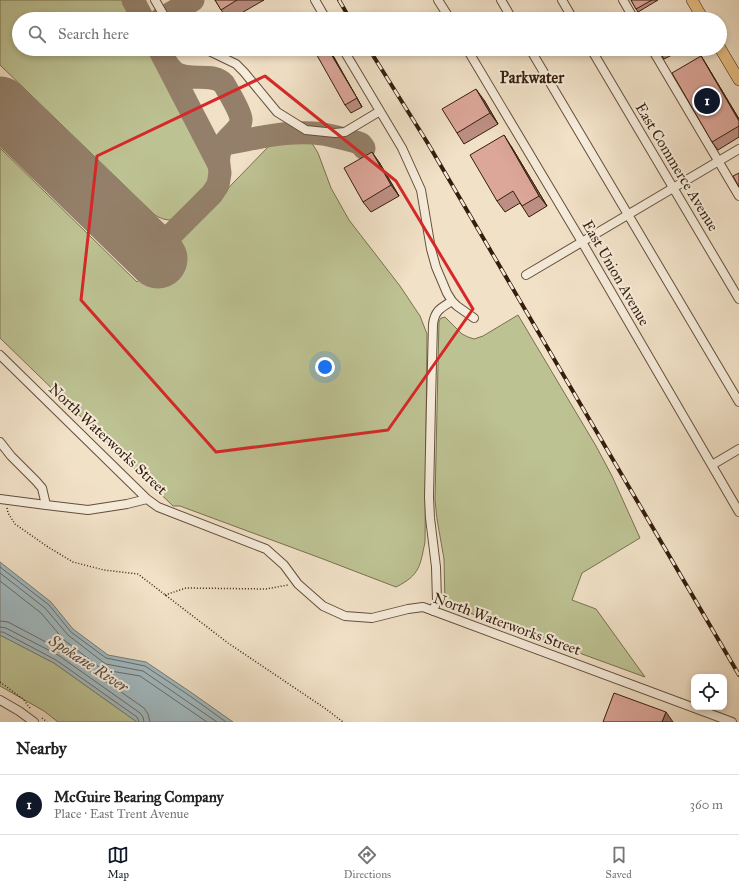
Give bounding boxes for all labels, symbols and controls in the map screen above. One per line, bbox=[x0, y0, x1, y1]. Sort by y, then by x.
search box bbox=[12, 12, 727, 56]
icon: search bbox=[26, 23, 48, 45]
text: Search here bbox=[58, 25, 129, 43]
district label: Parkwater bbox=[500, 68, 565, 87]
pin: 1 bbox=[694, 86, 720, 116]
street label: East Commerce Avenue bbox=[631, 99, 723, 235]
street label: East Union Avenue bbox=[579, 217, 653, 329]
your location bbox=[315, 357, 335, 377]
street label: North Waterworks Street bbox=[45, 379, 172, 499]
street label: North Waterworks Street bbox=[431, 589, 584, 659]
water label: Spokane River bbox=[44, 630, 133, 698]
map controls bbox=[691, 674, 727, 710]
button: locate bbox=[691, 674, 727, 710]
text: Nearby bbox=[16, 738, 67, 759]
text: McGuire Bearing Company bbox=[54, 788, 224, 806]
text: 1 bbox=[26, 797, 32, 813]
text: 360 m bbox=[690, 797, 723, 813]
text: Place · East Trent Avenue bbox=[54, 806, 189, 822]
tab: Map bbox=[107, 844, 129, 881]
tab: Directions bbox=[344, 844, 391, 881]
tab: Saved bbox=[606, 844, 632, 881]

